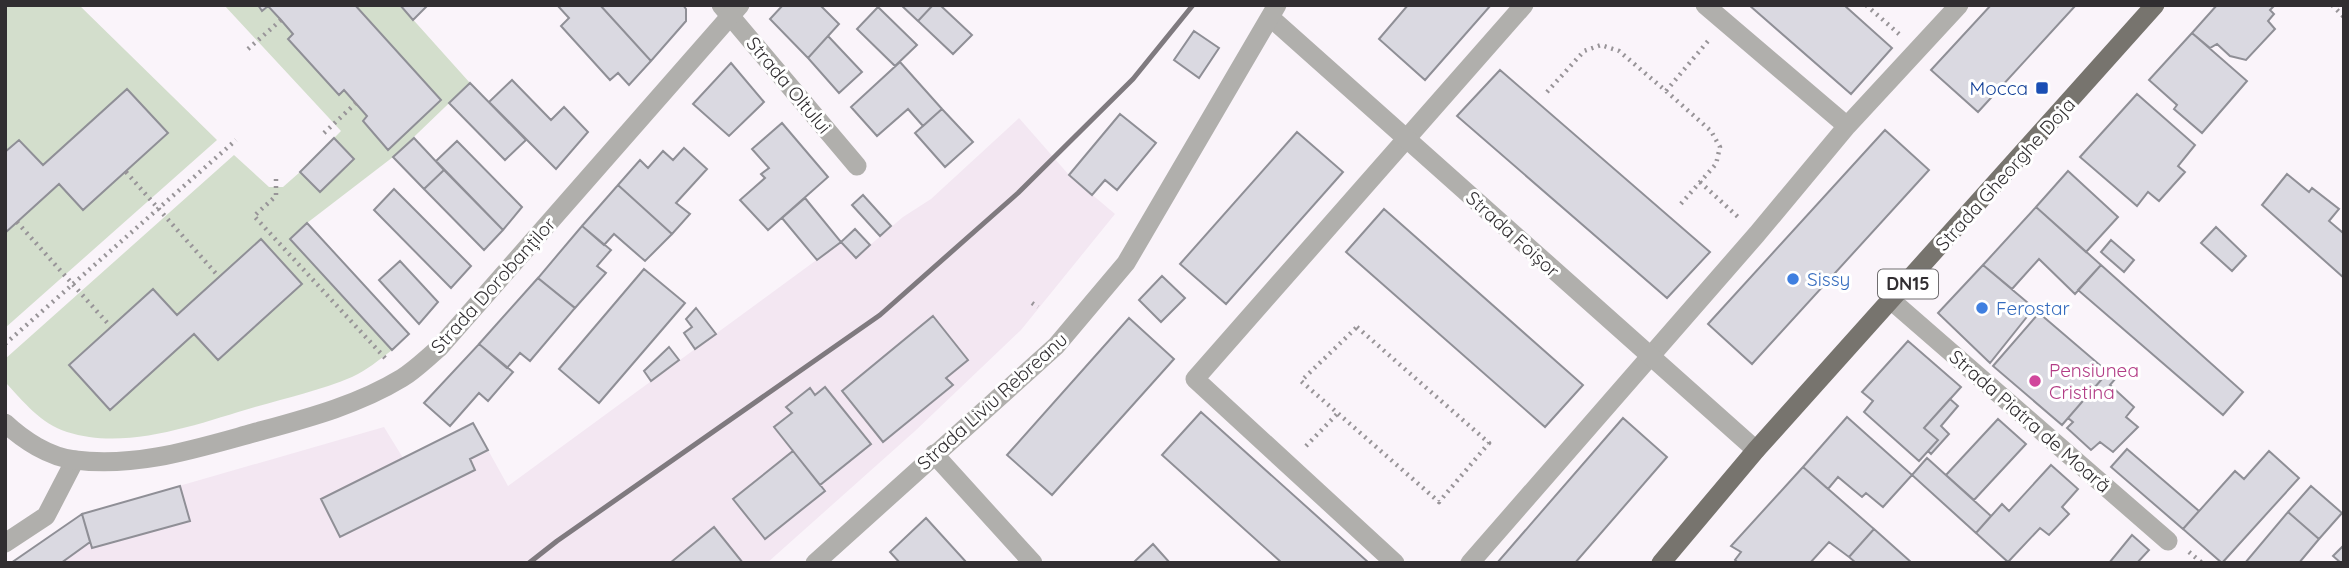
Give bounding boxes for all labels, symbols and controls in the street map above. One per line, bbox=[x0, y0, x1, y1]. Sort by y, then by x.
street label: Strada Oltului bbox=[741, 32, 837, 138]
place label: Mocca bbox=[1970, 76, 2028, 100]
marker: Mocca bbox=[2034, 80, 2050, 96]
street label: Strada Gheorghe Doja bbox=[1930, 93, 2080, 255]
street label: Strada Foișor bbox=[1461, 186, 1565, 283]
street label: Strada Dorobanților bbox=[426, 211, 561, 358]
place label: Sissy bbox=[1807, 267, 1850, 291]
road number: DN15 bbox=[1878, 270, 1938, 298]
marker: Sissy bbox=[1785, 271, 1801, 287]
place label: Ferostar bbox=[1996, 296, 2070, 320]
marker: Ferostar bbox=[1974, 300, 1990, 316]
street label: Strada Liviu Rebreanu bbox=[912, 327, 1072, 475]
street label: Strada Piatra de Moară bbox=[1944, 344, 2116, 498]
place label: Pensiunea Cristina bbox=[2049, 358, 2139, 404]
marker: Pensiunea Cristina bbox=[2027, 373, 2043, 389]

